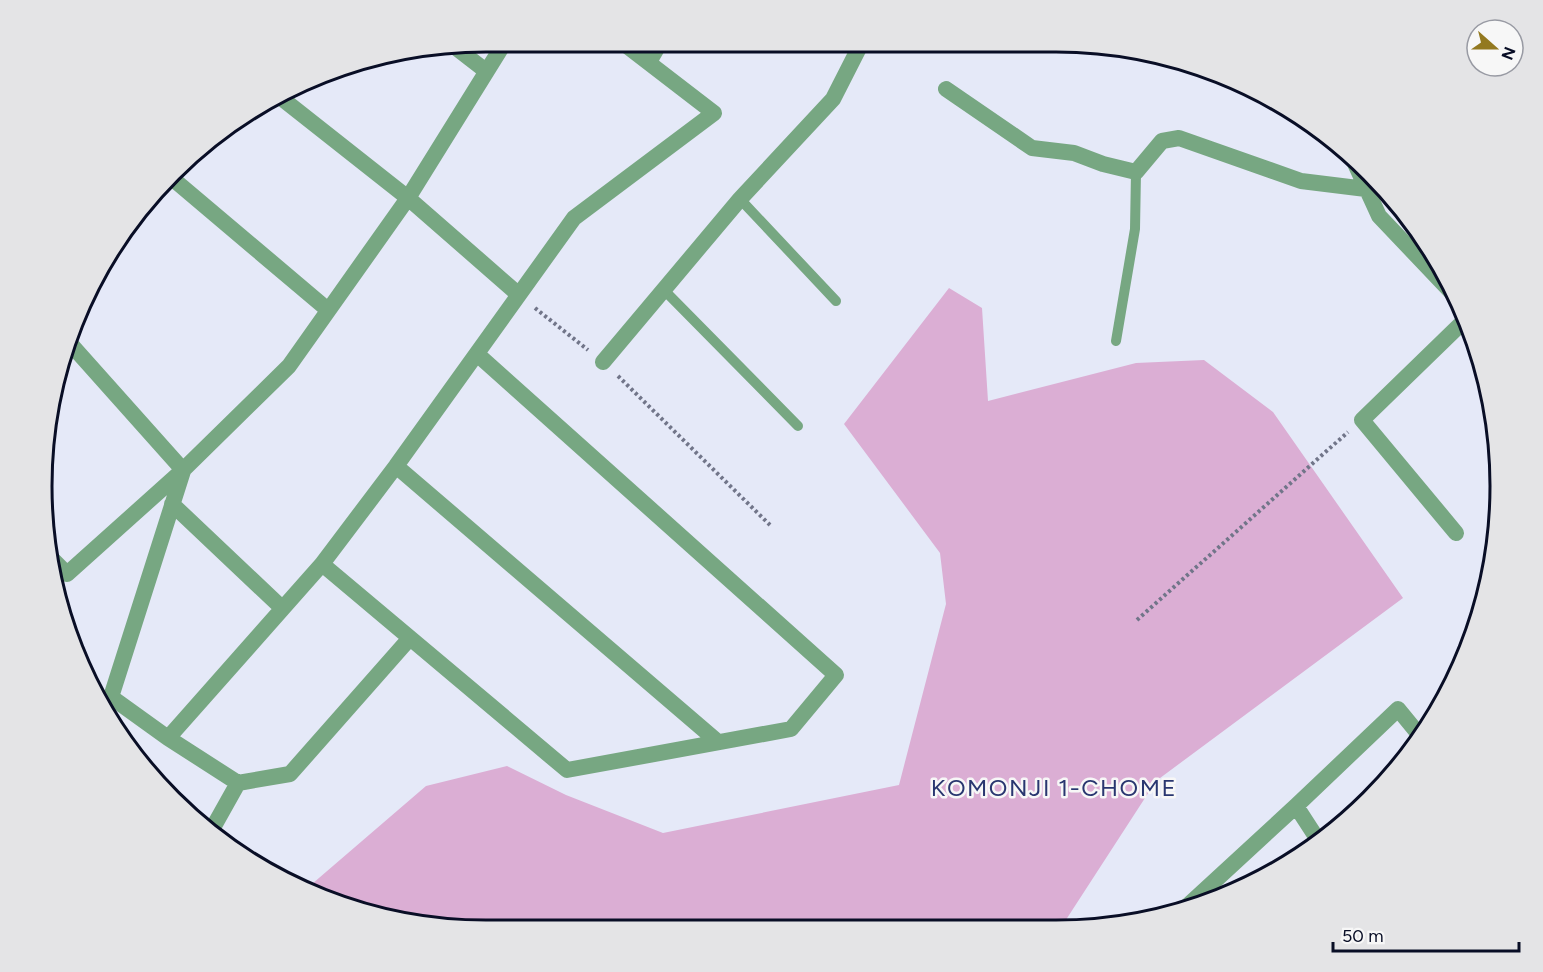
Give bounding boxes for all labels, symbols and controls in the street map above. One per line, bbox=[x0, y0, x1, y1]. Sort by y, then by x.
north arrow bbox=[1465, 18, 1525, 78]
text: N bbox=[1497, 44, 1520, 62]
district label: KOMONJI 1-CHOME bbox=[931, 773, 1177, 802]
scale bar bbox=[1333, 915, 1519, 953]
text: 50 m bbox=[1342, 925, 1384, 947]

